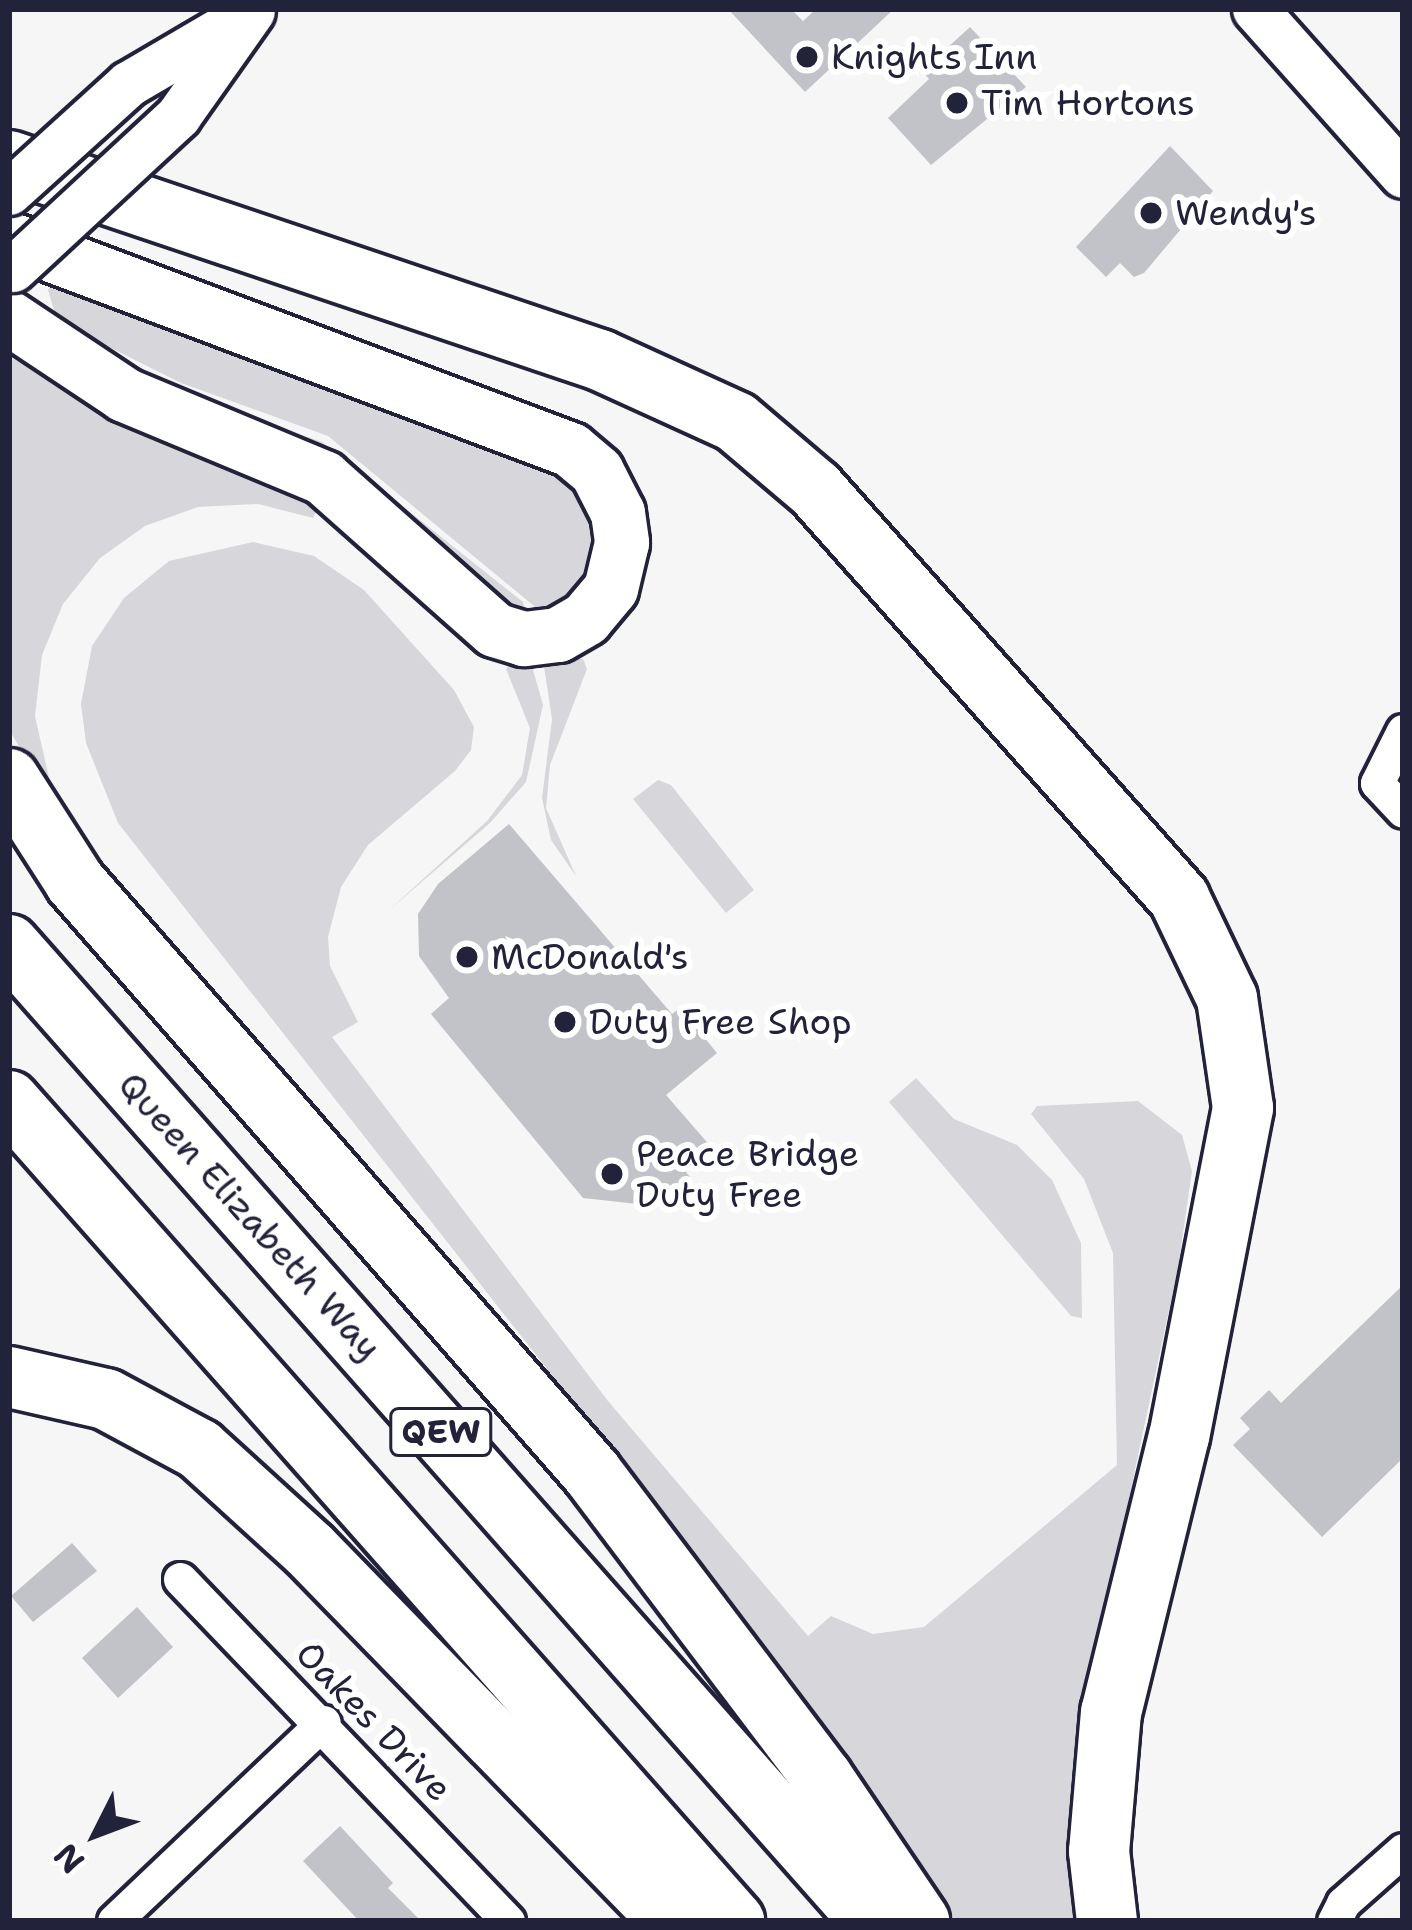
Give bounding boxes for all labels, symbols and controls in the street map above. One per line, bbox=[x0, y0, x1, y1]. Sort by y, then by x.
place label: Knights Inn bbox=[831, 35, 1037, 79]
marker: Knights Inn bbox=[794, 44, 820, 70]
place label: Tim Hortons bbox=[981, 81, 1195, 125]
marker: Tim Hortons bbox=[944, 90, 970, 116]
place label: Wendy's bbox=[1175, 191, 1317, 235]
marker: Wendy's bbox=[1138, 200, 1164, 226]
place label: McDonald's bbox=[491, 935, 689, 979]
marker: McDonald's bbox=[454, 944, 480, 970]
place label: Duty Free Shop bbox=[589, 1000, 852, 1044]
marker: Duty Free Shop bbox=[552, 1009, 578, 1035]
street label: Queen Elizabeth Way bbox=[109, 1063, 391, 1369]
place label: Peace Bridge Duty Free bbox=[636, 1131, 859, 1216]
marker: Peace Bridge Duty Free bbox=[599, 1161, 625, 1187]
road number: QEW bbox=[387, 1405, 495, 1459]
street label: Oakes Drive bbox=[287, 1632, 461, 1810]
north arrow bbox=[36, 1774, 156, 1894]
text: N bbox=[43, 1834, 94, 1883]

